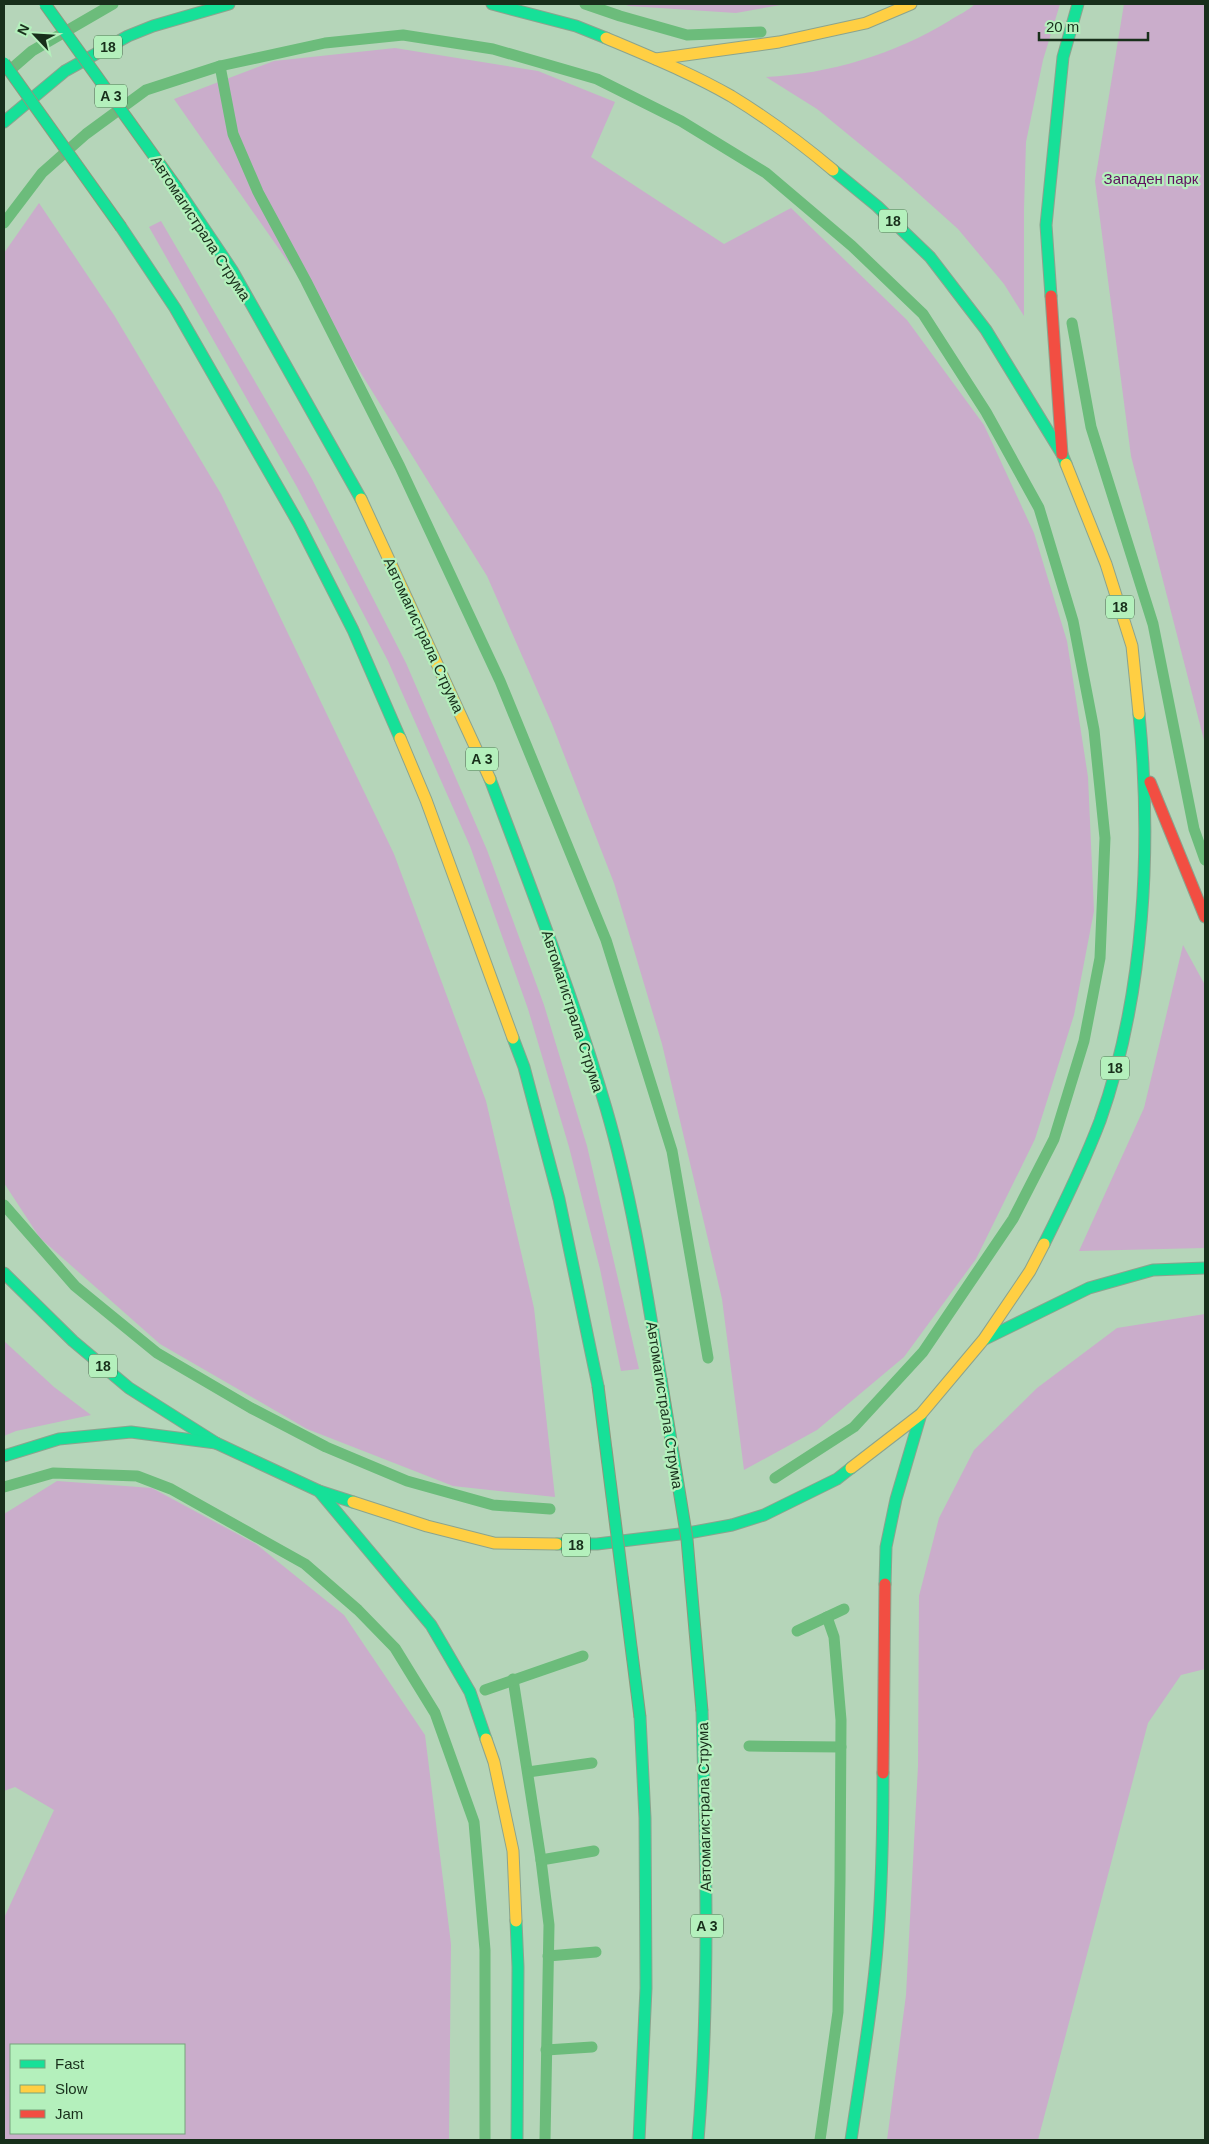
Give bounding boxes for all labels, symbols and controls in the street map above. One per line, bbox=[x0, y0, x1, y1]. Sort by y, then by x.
north arrow bbox=[10, 10, 60, 60]
scale bar bbox=[1039, 10, 1148, 42]
text: 20 m bbox=[1046, 18, 1079, 35]
text: N bbox=[14, 22, 33, 37]
road number: 18 bbox=[94, 36, 122, 58]
road number: A 3 bbox=[95, 84, 127, 108]
street label: Автомагистрала Струма bbox=[148, 152, 255, 304]
park label: Западен парк bbox=[1104, 170, 1199, 187]
road number: 18 bbox=[879, 210, 907, 232]
street label: Автомагистрала Струма bbox=[381, 555, 468, 716]
road number: 18 bbox=[1106, 596, 1134, 618]
road number: A 3 bbox=[466, 748, 498, 771]
street label: Автомагистрала Струма bbox=[539, 928, 607, 1095]
road number: 18 bbox=[1101, 1056, 1129, 1080]
street label: Автомагистрала Струма bbox=[643, 1320, 687, 1491]
road number: 18 bbox=[89, 1354, 117, 1378]
road number: 18 bbox=[562, 1534, 590, 1556]
street label: Автомагистрала Струма bbox=[694, 1722, 714, 1892]
road number: A 3 bbox=[691, 1914, 723, 1938]
legend bbox=[10, 2044, 185, 2134]
text: Fast bbox=[55, 2055, 85, 2072]
text: Slow bbox=[55, 2080, 88, 2097]
text: Jam bbox=[55, 2105, 83, 2122]

